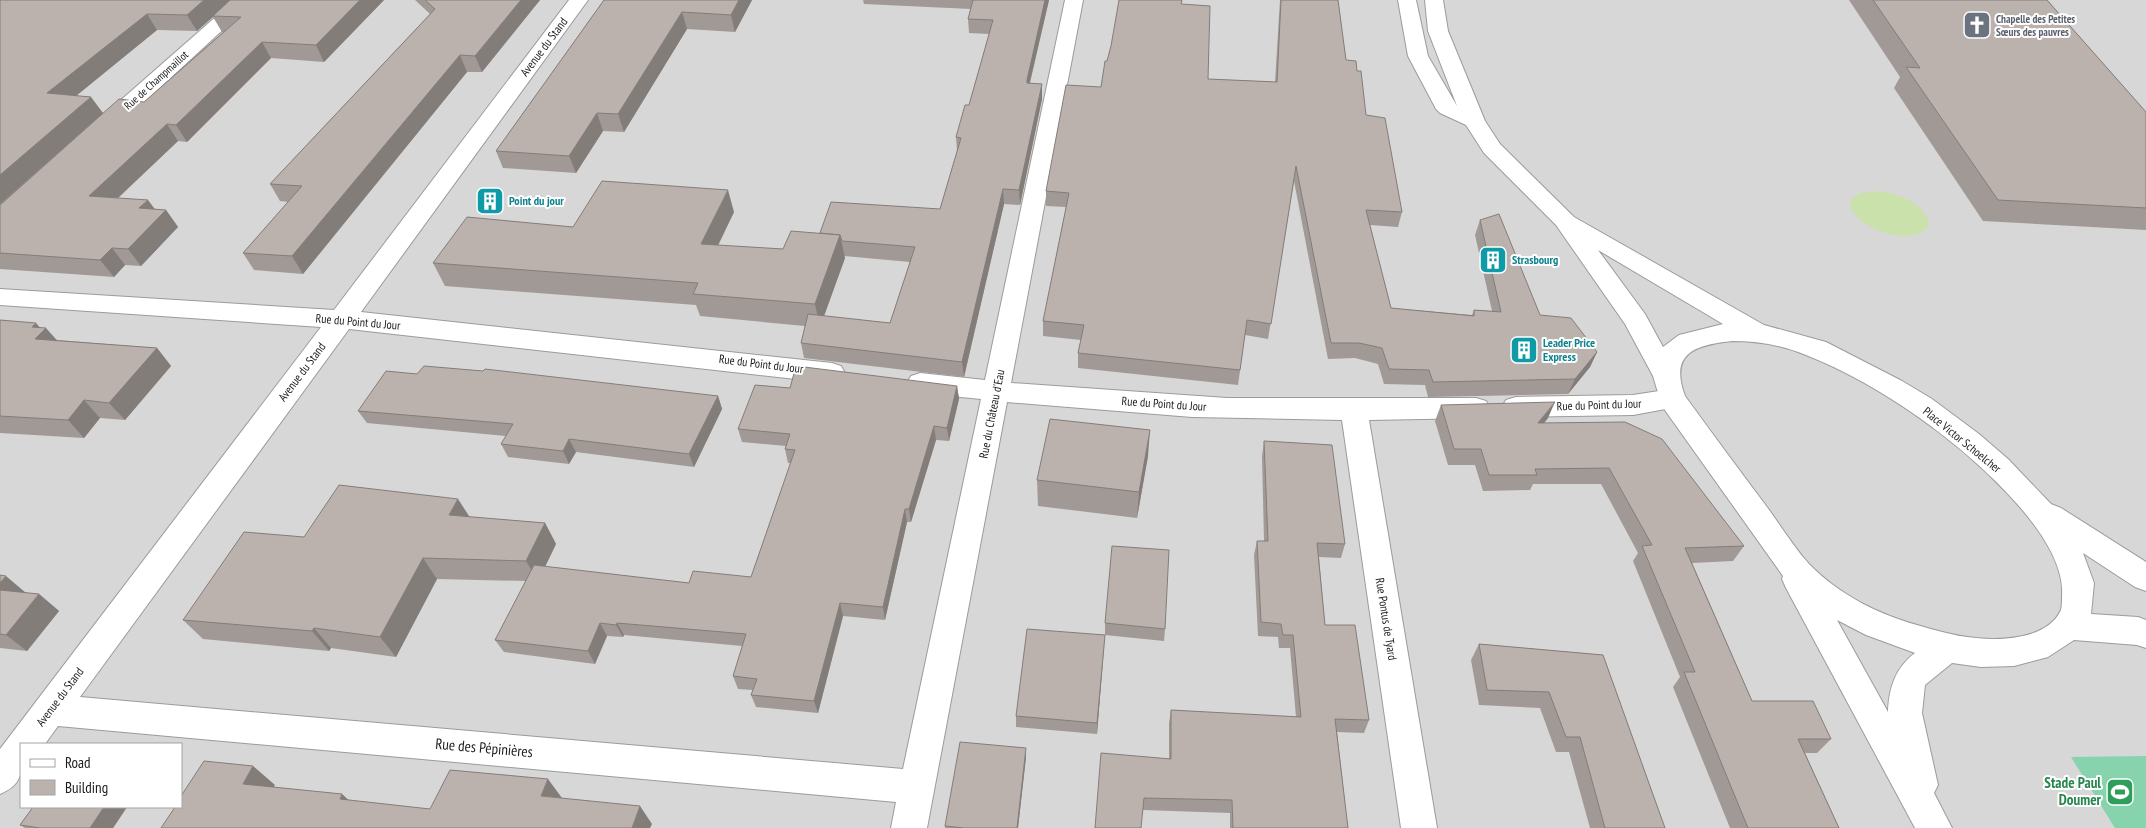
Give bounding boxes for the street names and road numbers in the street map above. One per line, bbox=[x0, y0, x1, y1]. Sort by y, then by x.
street label: Avenue du Stand bbox=[517, 14, 571, 79]
street label: Rue de Champmaillot bbox=[121, 47, 191, 113]
street label: Rue du Point du Jour bbox=[315, 310, 402, 333]
street label: Avenue du Stand bbox=[275, 339, 329, 404]
street label: Rue du Point du Jour bbox=[718, 351, 805, 376]
street label: Rue du Château d'Eau bbox=[976, 368, 1007, 460]
street label: Rue du Point du Jour bbox=[1121, 393, 1208, 414]
street label: Rue du Point du Jour bbox=[1556, 395, 1642, 413]
street label: Place Victor Schoelcher bbox=[1920, 403, 2005, 476]
street label: Rue Pontus de Tyard bbox=[1373, 577, 1400, 661]
street label: Avenue du Stand bbox=[33, 664, 87, 729]
street label: Rue des Pépinières bbox=[435, 734, 534, 761]

